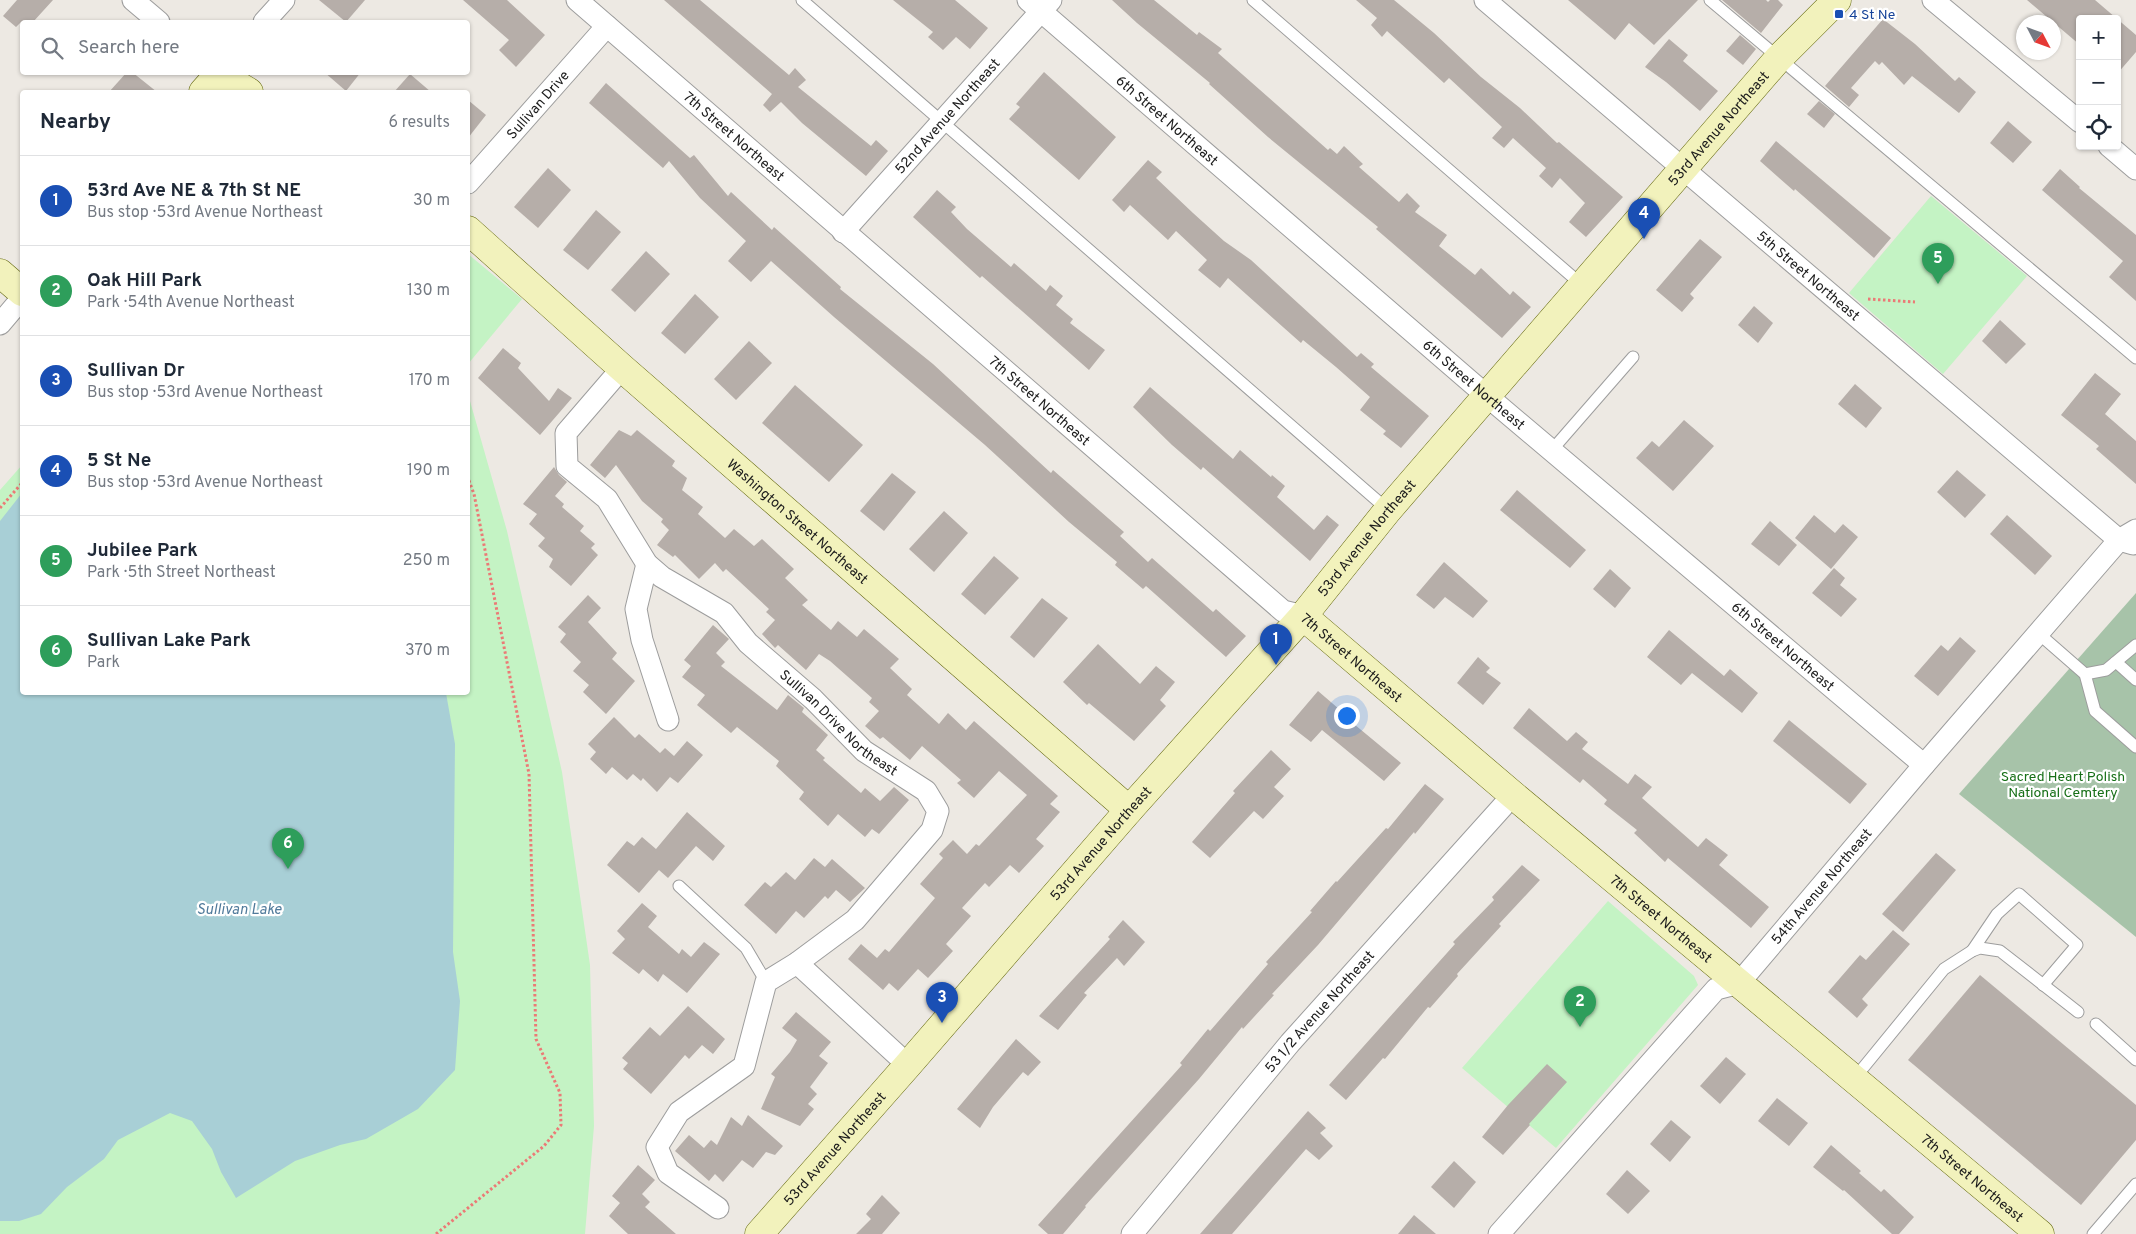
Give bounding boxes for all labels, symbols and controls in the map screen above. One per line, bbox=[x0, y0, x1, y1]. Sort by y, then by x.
place label: 4 St Ne bbox=[1849, 7, 1895, 24]
marker: 4 St Ne bbox=[1833, 8, 1845, 20]
north arrow bbox=[2016, 15, 2061, 60]
map controls bbox=[2076, 15, 2121, 150]
button: + bbox=[2076, 15, 2121, 60]
search box bbox=[20, 20, 470, 75]
icon: search bbox=[38, 34, 66, 62]
text: Search here bbox=[78, 36, 180, 60]
street label: 52nd Avenue Northeast bbox=[892, 56, 1004, 178]
button: − bbox=[2076, 60, 2121, 105]
street label: Sullivan Drive bbox=[504, 68, 574, 143]
street label: 53rd Avenue Northeast bbox=[1665, 68, 1774, 190]
street label: 6th Street Northeast bbox=[1112, 73, 1221, 170]
street label: 7th Street Northeast bbox=[679, 89, 787, 186]
button: locate bbox=[2076, 105, 2121, 150]
text: Nearby bbox=[40, 109, 111, 136]
text: 6 results bbox=[388, 113, 450, 133]
text: 53rd Ave NE & 7th St NE bbox=[87, 179, 301, 203]
text: 1 bbox=[53, 191, 59, 211]
text: 30 m bbox=[413, 191, 450, 211]
pin: 4 bbox=[1628, 198, 1660, 239]
text: Bus stop · 53rd Avenue Northeast bbox=[87, 203, 323, 223]
street label: 5th Street Northeast bbox=[1753, 228, 1863, 325]
pin: 5 bbox=[1922, 243, 1954, 284]
text: Oak Hill Park bbox=[87, 269, 202, 293]
text: 2 bbox=[51, 281, 61, 301]
text: 130 m bbox=[407, 281, 450, 301]
text: Park · 54th Avenue Northeast bbox=[87, 293, 295, 313]
street label: 6th Street Northeast bbox=[1418, 337, 1528, 434]
street label: 7th Street Northeast bbox=[985, 353, 1093, 450]
text: Sullivan Dr bbox=[87, 359, 185, 383]
text: 3 bbox=[51, 371, 61, 391]
text: 170 m bbox=[409, 371, 450, 391]
text: Bus stop · 53rd Avenue Northeast bbox=[87, 383, 323, 403]
text: 5 St Ne bbox=[87, 449, 151, 473]
street label: Washington Street Northeast bbox=[723, 456, 871, 589]
text: 4 bbox=[51, 461, 61, 481]
text: 190 m bbox=[407, 461, 450, 481]
text: Bus stop · 53rd Avenue Northeast bbox=[87, 473, 323, 493]
street label: 53rd Avenue Northeast bbox=[1315, 477, 1420, 601]
text: Jubilee Park bbox=[87, 539, 198, 563]
text: 5 bbox=[51, 551, 61, 571]
text: 250 m bbox=[403, 551, 450, 571]
text: Park · 5th Street Northeast bbox=[87, 563, 276, 583]
street label: 6th Street Northeast bbox=[1727, 599, 1837, 696]
street label: 7th Street Northeast bbox=[1297, 611, 1405, 707]
pin: 1 bbox=[1260, 624, 1292, 665]
text: Sullivan Lake Park bbox=[87, 629, 251, 653]
text: 6 bbox=[51, 641, 61, 661]
text: 370 m bbox=[405, 641, 450, 661]
text: Park bbox=[87, 653, 120, 673]
street label: Sullivan Drive Northeast bbox=[775, 667, 900, 780]
your location bbox=[1334, 703, 1360, 729]
park label: Sacred Heart Polish National Cemtery bbox=[2001, 769, 2125, 802]
street label: 53rd Avenue Northeast bbox=[1047, 784, 1156, 905]
street label: 54th Avenue Northeast bbox=[1768, 826, 1876, 949]
pin: 6 bbox=[272, 828, 304, 869]
street label: 7th Street Northeast bbox=[1606, 872, 1715, 967]
water label: Sullivan Lake bbox=[196, 901, 282, 920]
street label: 53 1/2 Avenue Northeast bbox=[1262, 948, 1379, 1077]
pin: 3 bbox=[926, 982, 958, 1023]
pin: 2 bbox=[1564, 986, 1596, 1027]
street label: 53rd Avenue Northeast bbox=[781, 1089, 890, 1210]
street label: 7th Street Northeast bbox=[1917, 1131, 2026, 1226]

